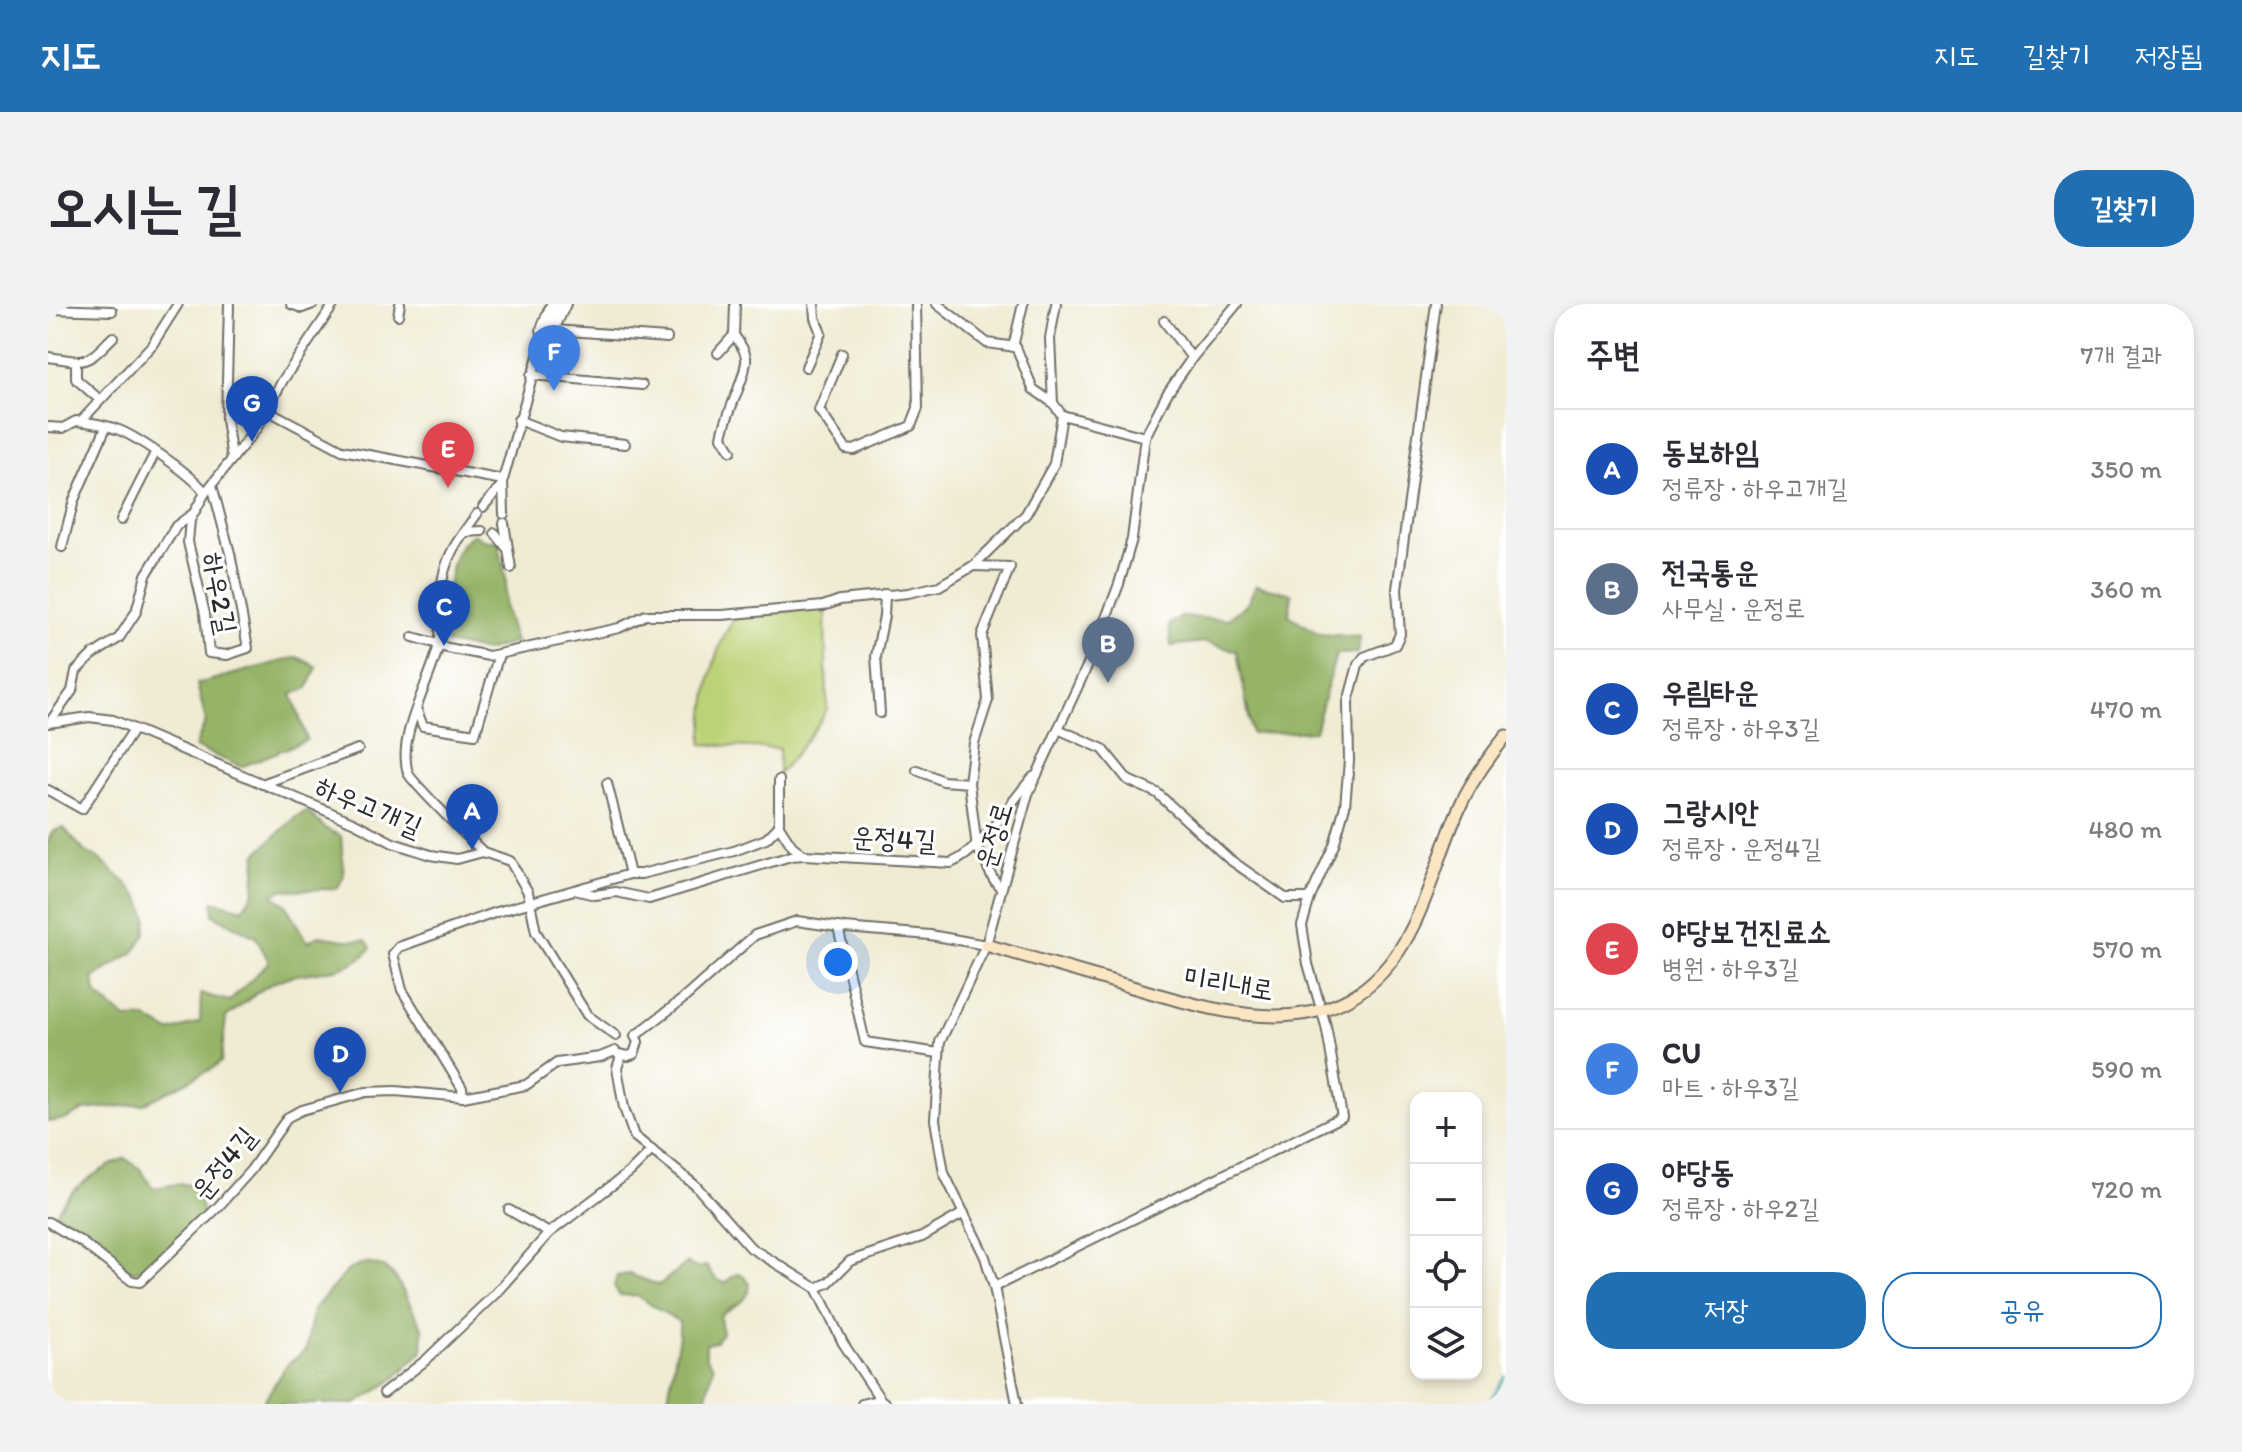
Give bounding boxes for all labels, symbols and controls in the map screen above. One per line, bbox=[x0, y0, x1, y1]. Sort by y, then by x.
text: 지도 bbox=[40, 32, 101, 78]
text: 지도 bbox=[1934, 38, 1979, 72]
text: 길찾기 bbox=[2023, 38, 2090, 72]
text: 저장됨 bbox=[2134, 38, 2202, 72]
button: 길찾기 bbox=[2054, 170, 2194, 247]
text: 오시는 길 bbox=[48, 173, 241, 240]
pin: F bbox=[528, 325, 580, 391]
text: 주변 bbox=[1586, 334, 1641, 375]
text: 7개 결과 bbox=[2080, 339, 2162, 371]
pin: G bbox=[226, 376, 278, 442]
pin: E bbox=[422, 422, 474, 488]
text: 동보하임 bbox=[1662, 433, 1759, 470]
text: A bbox=[1604, 453, 1620, 485]
text: 350 m bbox=[2090, 453, 2162, 485]
text: 정류장 · 하우고개길 bbox=[1662, 472, 1847, 504]
street label: 하우2길 bbox=[195, 549, 245, 637]
text: 전국통운 bbox=[1662, 553, 1759, 590]
text: B bbox=[1604, 573, 1620, 605]
text: 360 m bbox=[2090, 573, 2162, 605]
pin: C bbox=[418, 580, 470, 646]
text: 사무실 · 운정로 bbox=[1662, 592, 1805, 624]
pin: B bbox=[1082, 617, 1134, 683]
text: 우림타운 bbox=[1662, 673, 1759, 710]
text: C bbox=[1604, 693, 1620, 725]
text: 470 m bbox=[2090, 693, 2162, 725]
text: 정류장 · 하우3길 bbox=[1662, 712, 1820, 744]
street label: 하우고개길 bbox=[311, 768, 427, 844]
pin: A bbox=[446, 784, 498, 850]
text: 그랑시안 bbox=[1662, 793, 1759, 830]
street label: 운정로 bbox=[967, 798, 1019, 872]
text: D bbox=[1603, 813, 1621, 845]
text: 480 m bbox=[2088, 813, 2162, 845]
street label: 운정4길 bbox=[851, 819, 937, 857]
text: 정류장 · 운정4길 bbox=[1662, 832, 1821, 864]
text: 야당보건진료소 bbox=[1662, 913, 1831, 950]
text: E bbox=[1605, 933, 1619, 965]
text: 570 m bbox=[2092, 933, 2162, 965]
your location bbox=[818, 942, 858, 982]
text: 병원 · 하우3길 bbox=[1662, 952, 1799, 984]
street label: 미리내로 bbox=[1182, 959, 1276, 1007]
pin: D bbox=[314, 1027, 366, 1093]
text: CU bbox=[1662, 1034, 1701, 1071]
text: F bbox=[1605, 1053, 1619, 1085]
text: 590 m bbox=[2091, 1053, 2162, 1085]
text: 마트 · 하우3길 bbox=[1662, 1071, 1799, 1103]
map controls bbox=[1410, 1092, 1482, 1380]
button: + bbox=[1410, 1092, 1482, 1164]
street label: 운정4길 bbox=[183, 1119, 263, 1207]
text: 야당동 bbox=[1662, 1153, 1734, 1190]
button: − bbox=[1410, 1164, 1482, 1236]
text: G bbox=[1603, 1173, 1621, 1205]
text: 720 m bbox=[2092, 1173, 2162, 1205]
text: 정류장 · 하우2길 bbox=[1662, 1192, 1819, 1224]
button: locate bbox=[1410, 1236, 1482, 1308]
button: 저장 bbox=[1586, 1272, 1866, 1349]
button: 공유 bbox=[1882, 1272, 2162, 1349]
button: layers bbox=[1410, 1308, 1482, 1380]

